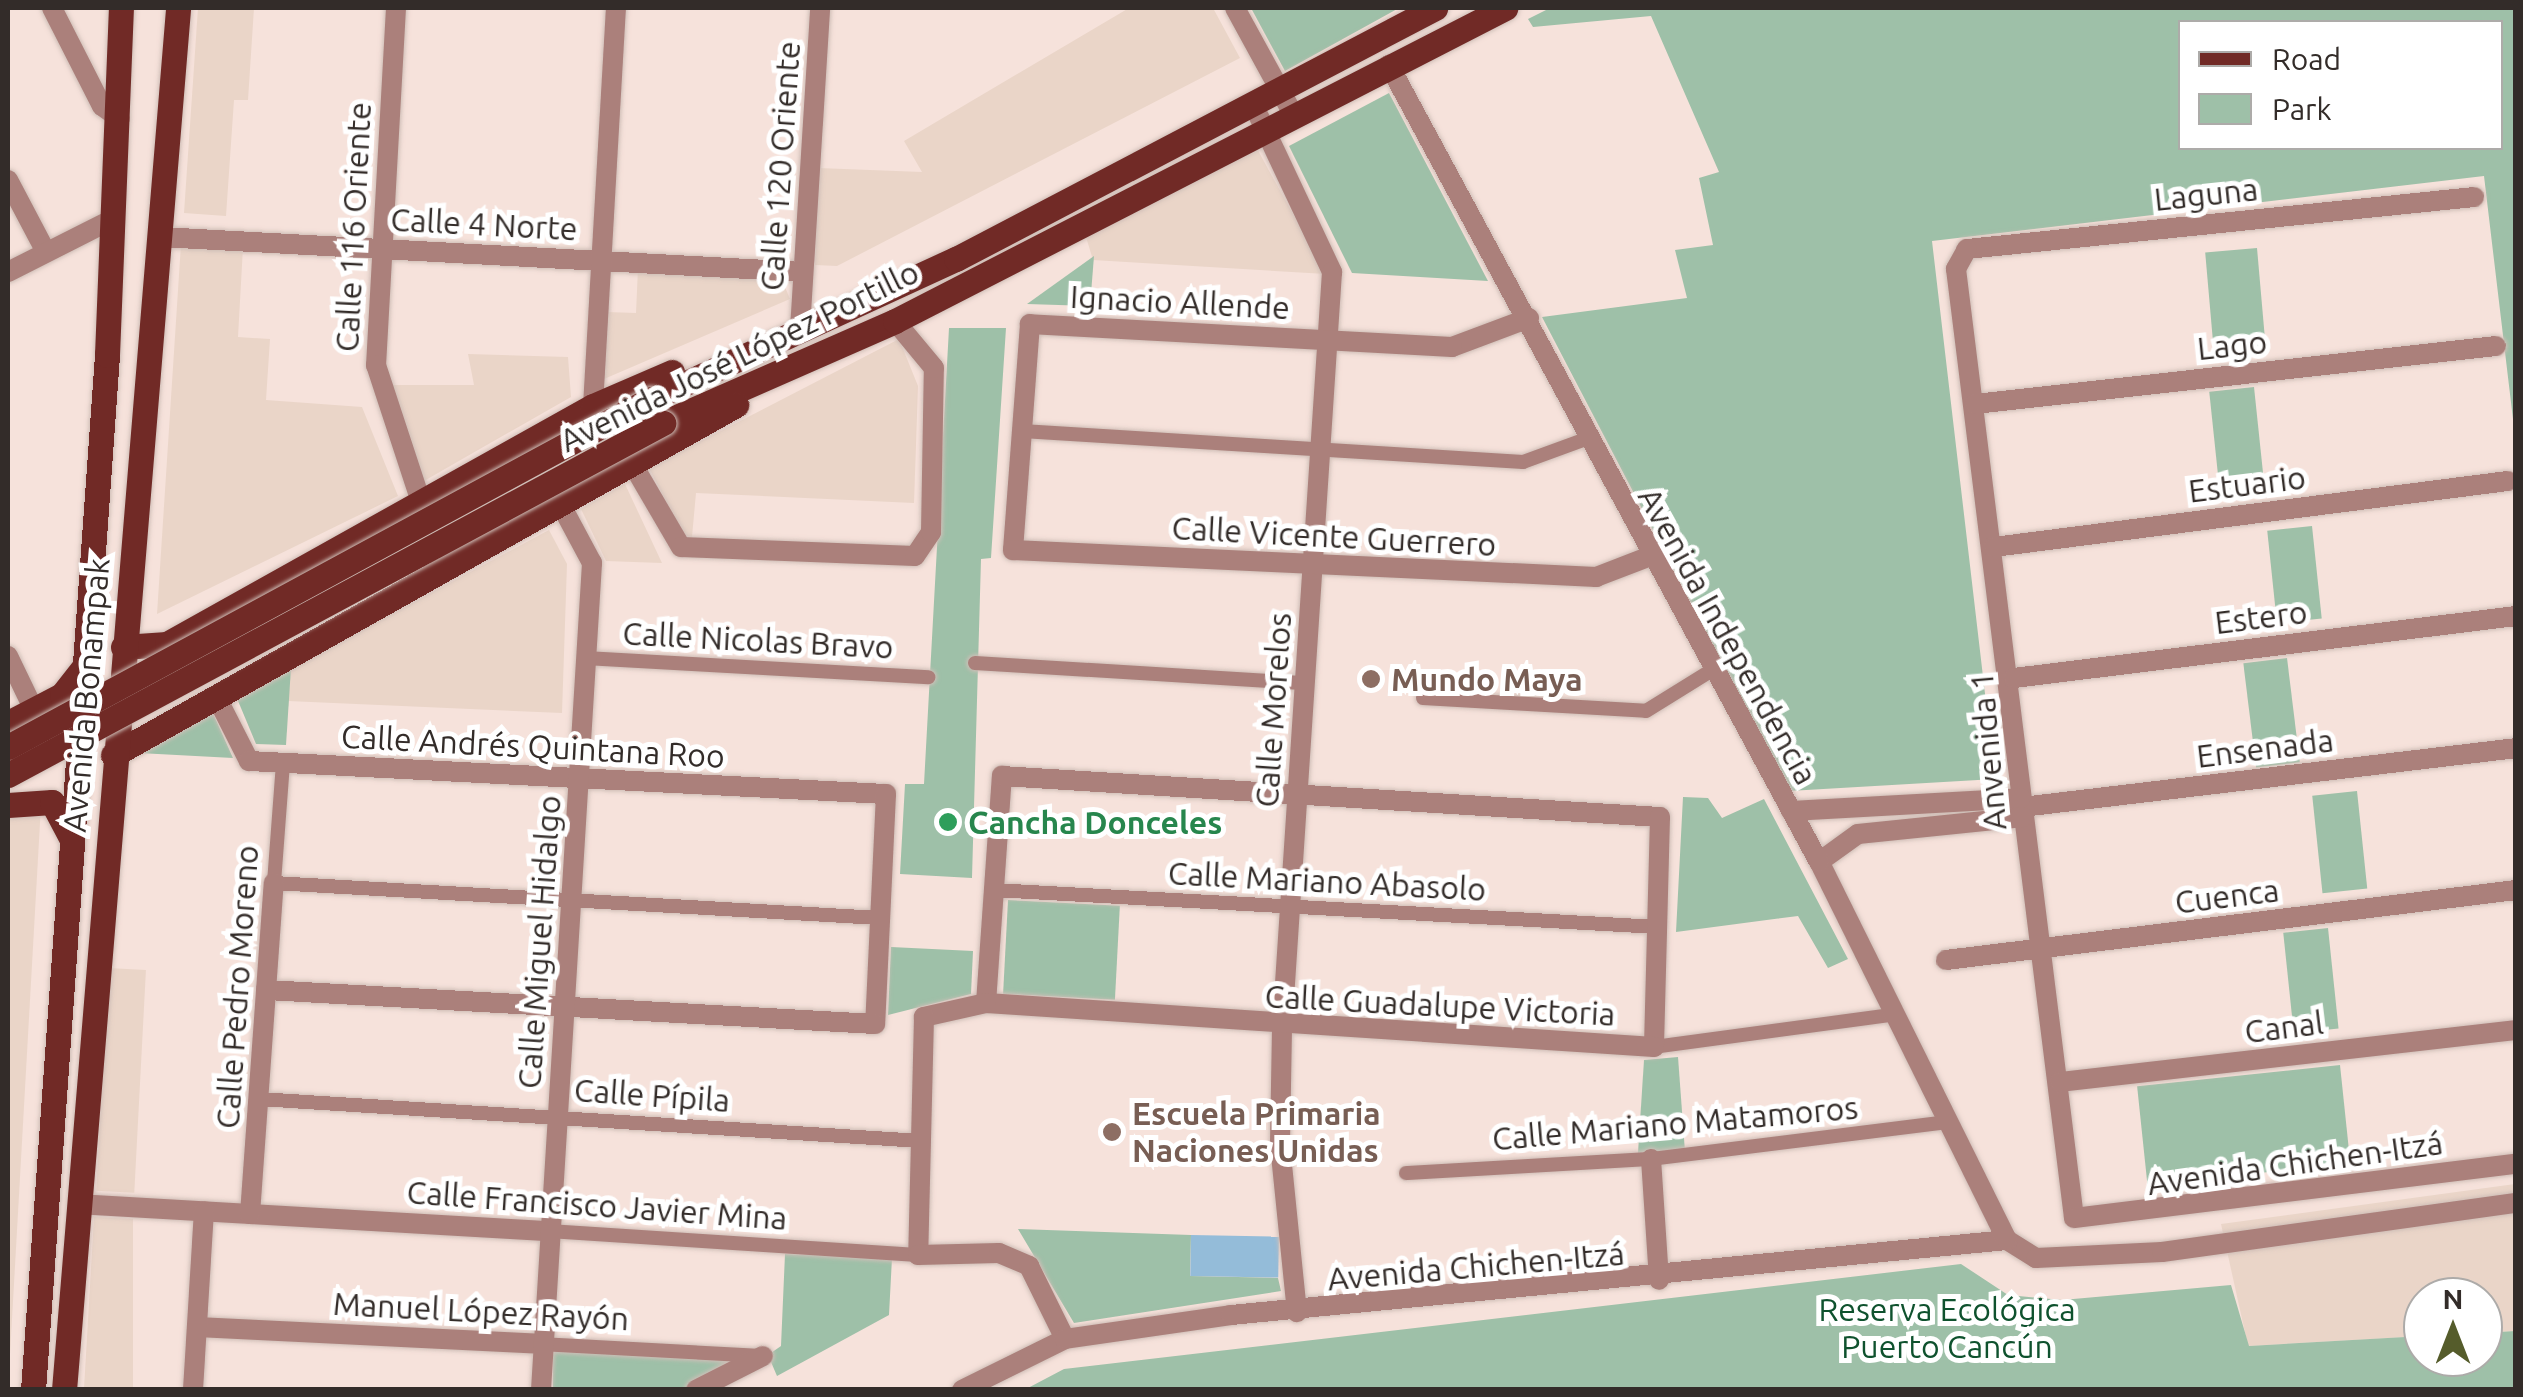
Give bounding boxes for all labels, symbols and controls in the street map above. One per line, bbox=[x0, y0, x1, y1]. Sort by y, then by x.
legend bbox=[2178, 20, 2503, 150]
street label: Calle 120 Oriente bbox=[752, 40, 808, 292]
text: Road bbox=[2272, 42, 2341, 76]
text: Park bbox=[2272, 92, 2332, 126]
street label: Calle 116 Oriente bbox=[327, 101, 379, 353]
street label: Laguna bbox=[2152, 169, 2260, 219]
street label: Calle 4 Norte bbox=[390, 200, 578, 248]
street label: Avenida José López Portillo bbox=[553, 252, 925, 460]
street label: Ignacio Allende bbox=[1069, 277, 1291, 327]
street label: Lago bbox=[2195, 322, 2269, 368]
street label: Estuario bbox=[2186, 458, 2308, 510]
street label: Avenida Independencia bbox=[1630, 481, 1826, 791]
street label: Calle Vicente Guerrero bbox=[1171, 508, 1497, 564]
street label: Avenida Bonampak bbox=[55, 556, 117, 834]
street label: Estero bbox=[2213, 592, 2309, 642]
street label: Calle Morelos bbox=[1247, 611, 1299, 809]
street label: Calle Nicolas Bravo bbox=[622, 614, 894, 666]
place label: Mundo Maya bbox=[1391, 660, 1583, 698]
marker: Mundo Maya bbox=[1360, 668, 1382, 690]
street label: Anvenida 1 bbox=[1962, 670, 2014, 832]
street label: Calle Andrés Quintana Roo bbox=[340, 717, 726, 775]
street label: Ensenada bbox=[2194, 721, 2336, 775]
street label: Calle Miguel Hidalgo bbox=[510, 794, 568, 1090]
place label: Cancha Donceles bbox=[968, 803, 1222, 841]
marker: Cancha Donceles bbox=[937, 811, 959, 833]
street label: Calle Pedro Moreno bbox=[208, 844, 266, 1130]
street label: Calle Mariano Abasolo bbox=[1167, 853, 1487, 909]
street label: Cuenca bbox=[2173, 871, 2281, 921]
street label: Calle Guadalupe Victoria bbox=[1264, 977, 1616, 1033]
street label: Canal bbox=[2242, 1003, 2326, 1051]
street label: Calle Pípila bbox=[573, 1070, 731, 1120]
street label: Calle Mariano Matamoros bbox=[1491, 1088, 1859, 1158]
place label: Escuela Primaria Naciones Unidas bbox=[1132, 1095, 1381, 1170]
marker: Escuela Primaria Naciones Unidas bbox=[1101, 1121, 1123, 1143]
street label: Avenida Chichen-Itzá bbox=[2145, 1123, 2445, 1203]
street label: Calle Francisco Javier Mina bbox=[405, 1173, 789, 1237]
street label: Avenida Chichen-Itzá bbox=[1326, 1234, 1626, 1298]
north arrow bbox=[2403, 1277, 2503, 1377]
text: N bbox=[2443, 1283, 2463, 1314]
street label: Manuel López Rayón bbox=[332, 1284, 630, 1338]
park label: Reserva Ecológica Puerto Cancún bbox=[1818, 1291, 2076, 1366]

